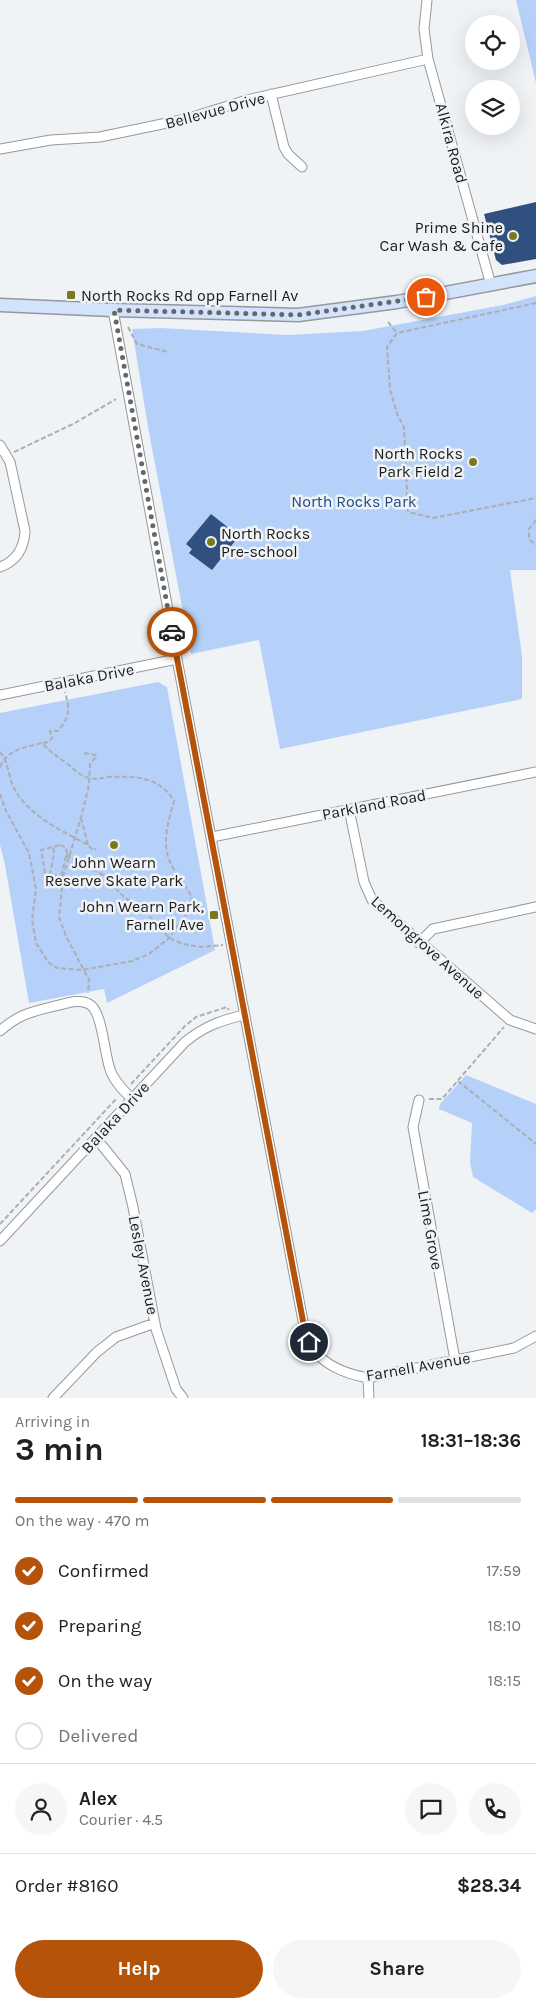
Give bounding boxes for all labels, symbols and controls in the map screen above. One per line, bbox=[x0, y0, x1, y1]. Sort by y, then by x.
map controls bbox=[465, 15, 520, 135]
button: locate bbox=[465, 15, 520, 70]
button: layers bbox=[465, 80, 520, 135]
street label: Bellevue Drive bbox=[163, 88, 267, 133]
street label: Alkira Road bbox=[432, 101, 471, 186]
place label: Prime Shine Car Wash & Cafe bbox=[380, 218, 503, 255]
marker: Prime Shine Car Wash & Cafe bbox=[507, 230, 519, 242]
pin bbox=[405, 276, 447, 318]
icon: bag bbox=[412, 283, 440, 311]
place label: North Rocks Rd opp Farnell Av bbox=[81, 286, 298, 305]
marker: North Rocks Rd opp Farnell Av bbox=[65, 289, 77, 301]
place label: North Rocks Park Field 2 bbox=[374, 444, 463, 481]
marker: North Rocks Park Field 2 bbox=[467, 456, 479, 468]
park label: North Rocks Park bbox=[291, 492, 417, 511]
place label: North Rocks Pre-school bbox=[221, 524, 310, 561]
marker: North Rocks Pre-school bbox=[205, 536, 217, 548]
courier bbox=[147, 607, 197, 657]
icon: car bbox=[158, 618, 186, 646]
street label: Balaka Drive bbox=[43, 659, 136, 696]
street label: Parkland Road bbox=[320, 785, 428, 824]
marker: John Wearn Reserve Skate Park bbox=[108, 839, 120, 851]
place label: John Wearn Reserve Skate Park bbox=[45, 853, 183, 890]
street label: Lemongrove Avenue bbox=[367, 892, 488, 1003]
place label: John Wearn Park, Farnell Ave bbox=[80, 897, 204, 934]
marker: John Wearn Park, Farnell Ave bbox=[208, 909, 220, 921]
street label: Balaka Drive bbox=[77, 1078, 153, 1157]
street label: Lime Grove bbox=[414, 1189, 447, 1271]
street label: Lesley Avenue bbox=[125, 1214, 162, 1316]
pin bbox=[288, 1321, 330, 1363]
icon: home bbox=[295, 1328, 323, 1356]
street label: Farnell Avenue bbox=[364, 1348, 472, 1385]
text: Arriving in bbox=[15, 1412, 90, 1431]
text: 18:31–18:36 bbox=[421, 1430, 521, 1452]
text: 3 min bbox=[15, 1431, 104, 1468]
text: On the way · 470 m bbox=[15, 1511, 150, 1530]
icon: check bbox=[15, 1557, 43, 1585]
text: Confirmed bbox=[58, 1560, 149, 1582]
text: 17:59 bbox=[486, 1561, 521, 1580]
icon: check bbox=[15, 1612, 43, 1640]
text: Preparing bbox=[58, 1615, 141, 1637]
text: 18:10 bbox=[487, 1616, 521, 1635]
icon: check bbox=[15, 1667, 43, 1695]
text: On the way bbox=[58, 1670, 152, 1692]
text: 18:15 bbox=[488, 1671, 521, 1690]
text: Delivered bbox=[58, 1725, 138, 1747]
button: person bbox=[15, 1783, 67, 1835]
button: chat bbox=[405, 1783, 457, 1835]
button: phone bbox=[469, 1783, 521, 1835]
text: Alex bbox=[79, 1788, 117, 1810]
text: Courier · 4.5 bbox=[79, 1810, 163, 1829]
text: Order #8160 bbox=[15, 1875, 119, 1897]
text: $28.34 bbox=[457, 1875, 521, 1897]
button: Help bbox=[15, 1940, 263, 1998]
button: Share bbox=[273, 1940, 521, 1998]

